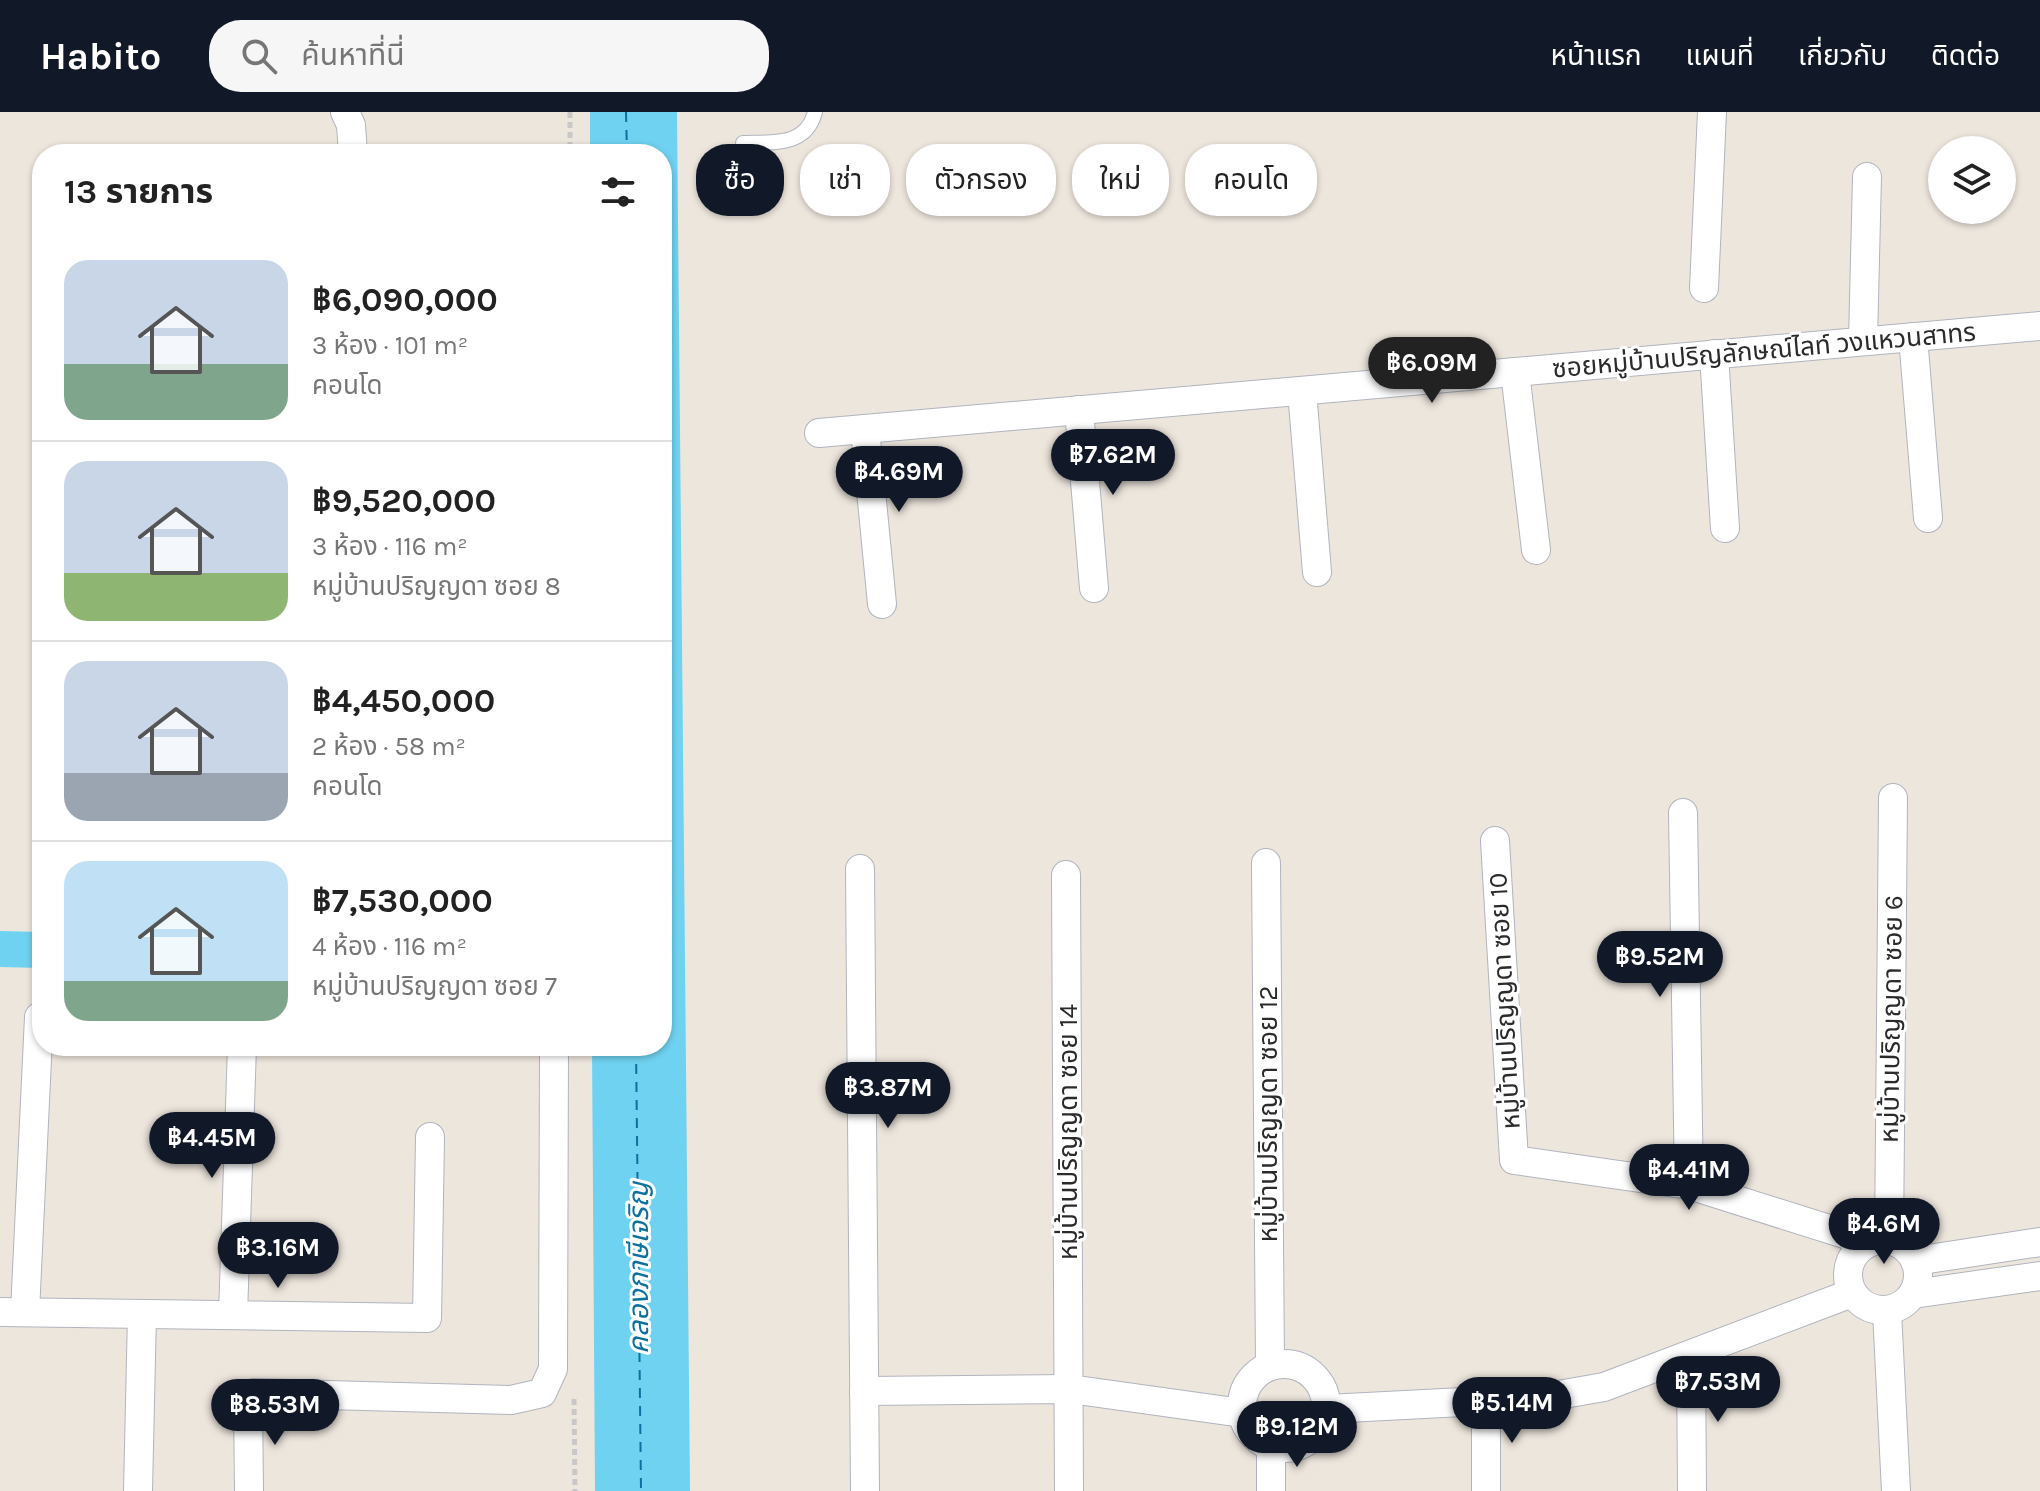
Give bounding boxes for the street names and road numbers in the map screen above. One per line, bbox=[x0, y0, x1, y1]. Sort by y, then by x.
street label: ซอยหมู่บ้านปริญลักษณ์ไลท์ วงแหวนสาทร bbox=[1551, 317, 1977, 384]
street label: หมู่บ้านปริญญดา ซอย 10 bbox=[1482, 872, 1527, 1130]
street label: หมู่บ้านปริญญดา ซอย 6 bbox=[1874, 895, 1909, 1143]
street label: หมู่บ้านปริญญดา ซอย 12 bbox=[1253, 986, 1284, 1242]
street label: หมู่บ้านปริญญดา ซอย 14 bbox=[1053, 1004, 1084, 1260]

